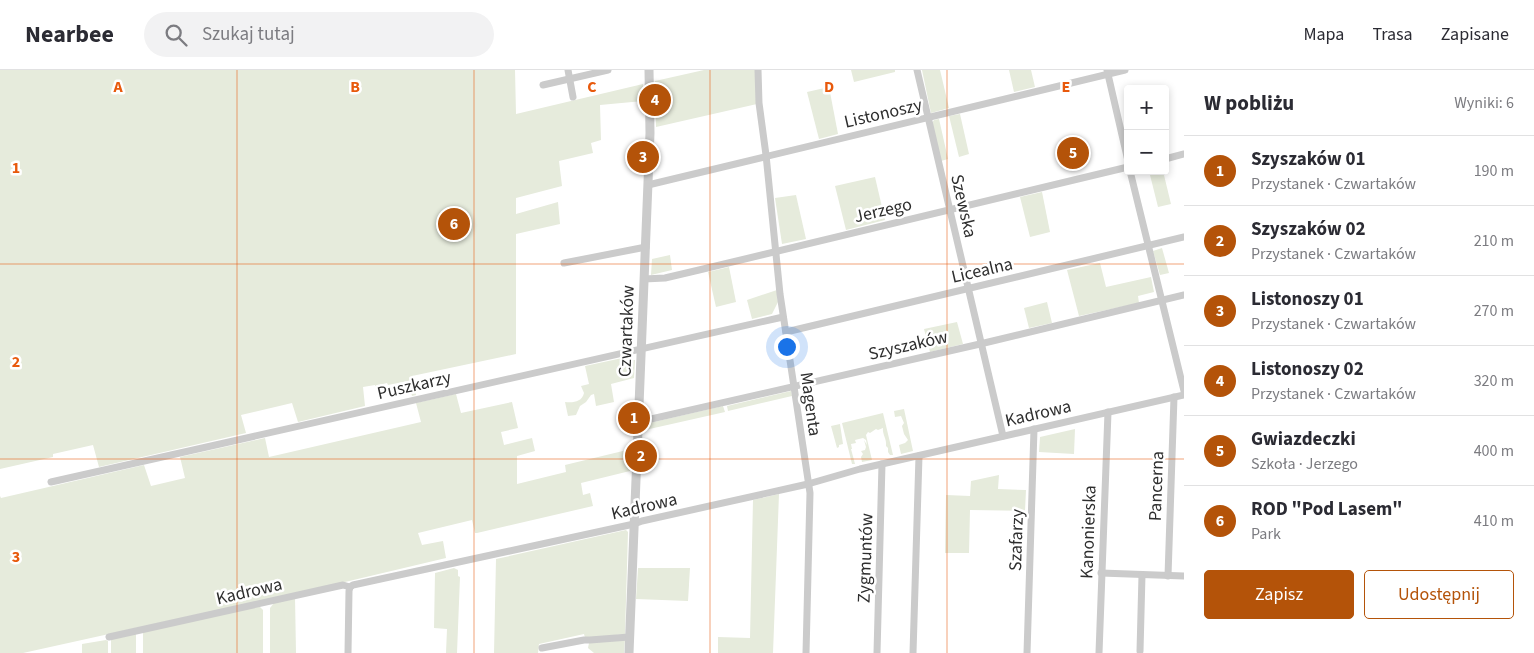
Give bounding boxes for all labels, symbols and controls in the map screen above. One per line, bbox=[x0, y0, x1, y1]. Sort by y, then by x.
search box bbox=[144, 12, 494, 57]
text: Nearbee bbox=[25, 17, 114, 52]
icon: search bbox=[162, 21, 190, 49]
text: Szukaj tutaj bbox=[202, 21, 295, 48]
text: Mapa bbox=[1303, 22, 1344, 47]
text: Trasa bbox=[1372, 22, 1413, 47]
text: Zapisane bbox=[1441, 22, 1509, 47]
text: A bbox=[112, 76, 123, 98]
text: B bbox=[350, 76, 360, 98]
text: C bbox=[587, 76, 597, 98]
text: D bbox=[824, 76, 834, 98]
text: E bbox=[1062, 76, 1070, 98]
pin: 4 bbox=[639, 81, 671, 119]
map controls bbox=[1124, 85, 1169, 175]
button: + bbox=[1124, 85, 1169, 130]
text: W pobliżu bbox=[1204, 88, 1294, 118]
street label: Listonoszy bbox=[842, 92, 925, 135]
text: Wyniki: 6 bbox=[1454, 92, 1514, 114]
button: − bbox=[1124, 130, 1169, 175]
pin: 5 bbox=[1057, 134, 1089, 172]
pin: 3 bbox=[627, 138, 659, 176]
text: Szyszaków 01 bbox=[1251, 146, 1366, 173]
text: 1 bbox=[12, 157, 20, 179]
text: 1 bbox=[1216, 160, 1224, 182]
text: 190 m bbox=[1474, 160, 1514, 182]
street label: Szewska bbox=[944, 172, 983, 240]
text: Przystanek · Czwartaków bbox=[1251, 173, 1416, 195]
street label: Jerzego bbox=[852, 192, 914, 229]
pin: 6 bbox=[438, 205, 470, 243]
text: Szyszaków 02 bbox=[1251, 216, 1366, 243]
text: 2 bbox=[1216, 230, 1224, 252]
text: 210 m bbox=[1474, 230, 1514, 252]
text: Przystanek · Czwartaków bbox=[1251, 243, 1416, 265]
street label: Licealna bbox=[949, 251, 1015, 290]
street label: Czwartaków bbox=[612, 285, 641, 377]
text: Listonoszy 01 bbox=[1251, 286, 1364, 313]
text: 3 bbox=[1216, 300, 1224, 322]
text: 270 m bbox=[1474, 300, 1514, 322]
text: Przystanek · Czwartaków bbox=[1251, 313, 1416, 335]
street label: Szyszaków bbox=[866, 324, 950, 367]
your location bbox=[774, 334, 800, 360]
text: 2 bbox=[12, 351, 20, 373]
text: Listonoszy 02 bbox=[1251, 356, 1364, 383]
street label: Puszkarzy bbox=[375, 365, 454, 406]
street label: Magenta bbox=[794, 370, 827, 438]
text: 4 bbox=[1216, 370, 1224, 392]
text: 320 m bbox=[1474, 370, 1514, 392]
text: Przystanek · Czwartaków bbox=[1251, 383, 1416, 405]
street label: Kadrowa bbox=[1003, 394, 1074, 433]
pin: 1 bbox=[618, 399, 650, 437]
text: Gwiazdeczki bbox=[1251, 426, 1356, 453]
pin: 2 bbox=[625, 437, 657, 475]
text: 5 bbox=[1216, 440, 1224, 462]
text: 400 m bbox=[1474, 440, 1514, 462]
street label: Pancerna bbox=[1143, 450, 1170, 522]
text: Szkoła · Jerzego bbox=[1251, 453, 1358, 475]
street label: Kanonierska bbox=[1074, 485, 1103, 579]
street label: Kadrowa bbox=[609, 487, 680, 526]
text: ROD "Pod Lasem" bbox=[1251, 496, 1402, 523]
street label: Szafarzy bbox=[1003, 508, 1030, 571]
text: 6 bbox=[1216, 510, 1224, 532]
text: 410 m bbox=[1474, 510, 1514, 532]
street label: Zygmuntów bbox=[851, 513, 880, 603]
text: Park bbox=[1251, 523, 1281, 545]
text: 3 bbox=[12, 546, 20, 568]
button: Zapisz bbox=[1204, 570, 1354, 619]
button: Udostępnij bbox=[1364, 570, 1514, 619]
street label: Kadrowa bbox=[214, 572, 285, 611]

